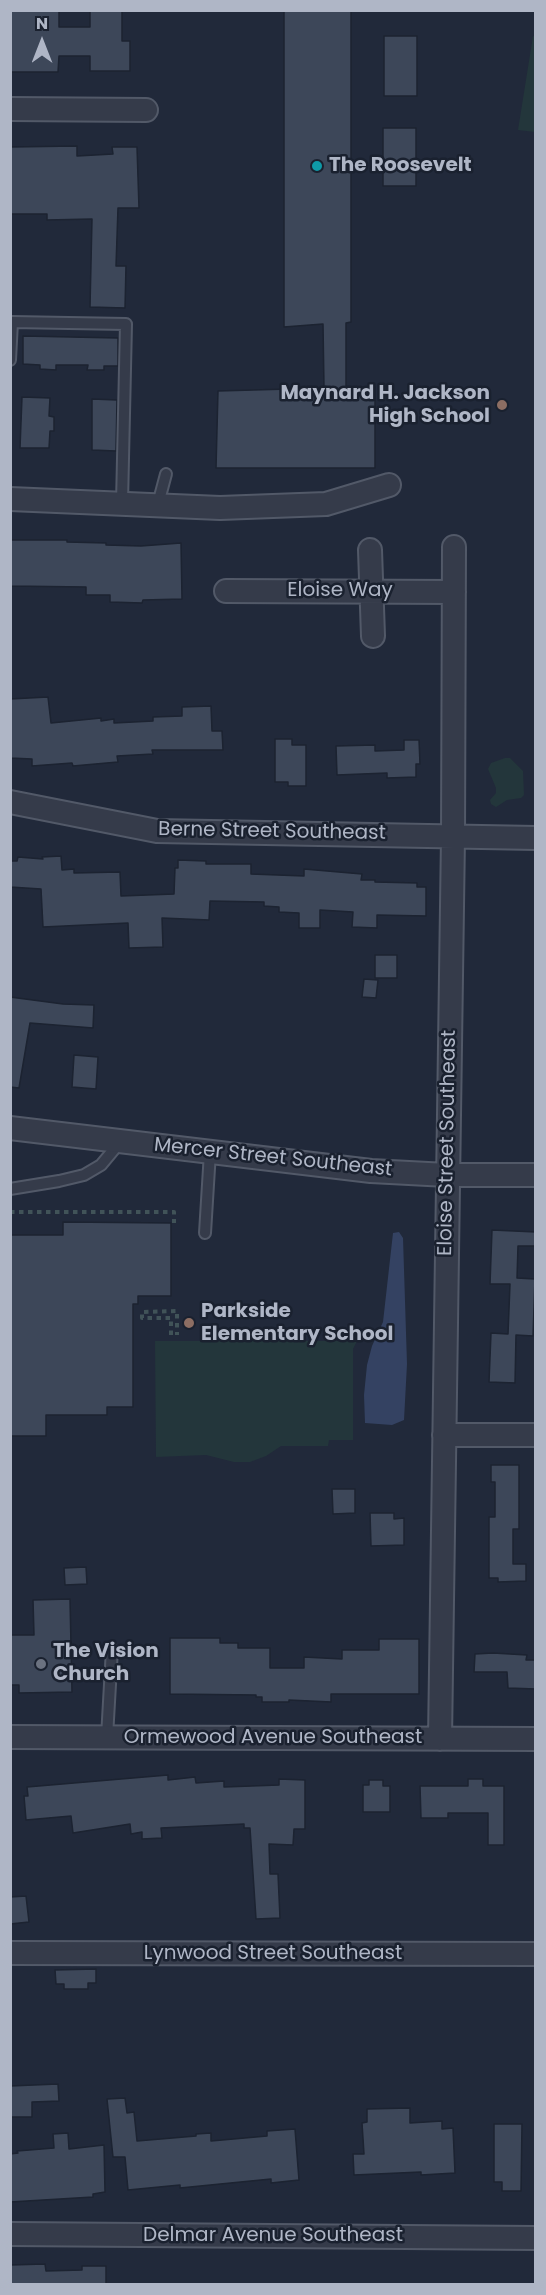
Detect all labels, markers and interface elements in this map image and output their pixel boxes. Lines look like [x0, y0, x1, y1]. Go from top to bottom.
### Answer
north arrow [12, 12, 72, 72]
text: N [36, 12, 48, 35]
place label: The Roosevelt [329, 154, 472, 178]
marker: The Roosevelt [310, 159, 324, 173]
place label: Maynard H. Jackson High School [281, 382, 490, 429]
marker: Maynard H. Jackson High School [495, 398, 509, 412]
street label: Eloise Way [287, 579, 393, 603]
street label: Berne Street Southeast [158, 818, 386, 846]
street label: Eloise Street Southeast [434, 1030, 462, 1256]
street label: Mercer Street Southeast [153, 1134, 393, 1182]
place label: Parkside Elementary School [201, 1300, 393, 1347]
marker: Parkside Elementary School [182, 1316, 196, 1330]
place label: The Vision Church [53, 1640, 159, 1687]
marker: The Vision Church [34, 1657, 48, 1671]
street label: Ormewood Avenue Southeast [124, 1726, 422, 1750]
street label: Lynwood Street Southeast [144, 1942, 402, 1966]
street label: Delmar Avenue Southeast [143, 2224, 403, 2248]

